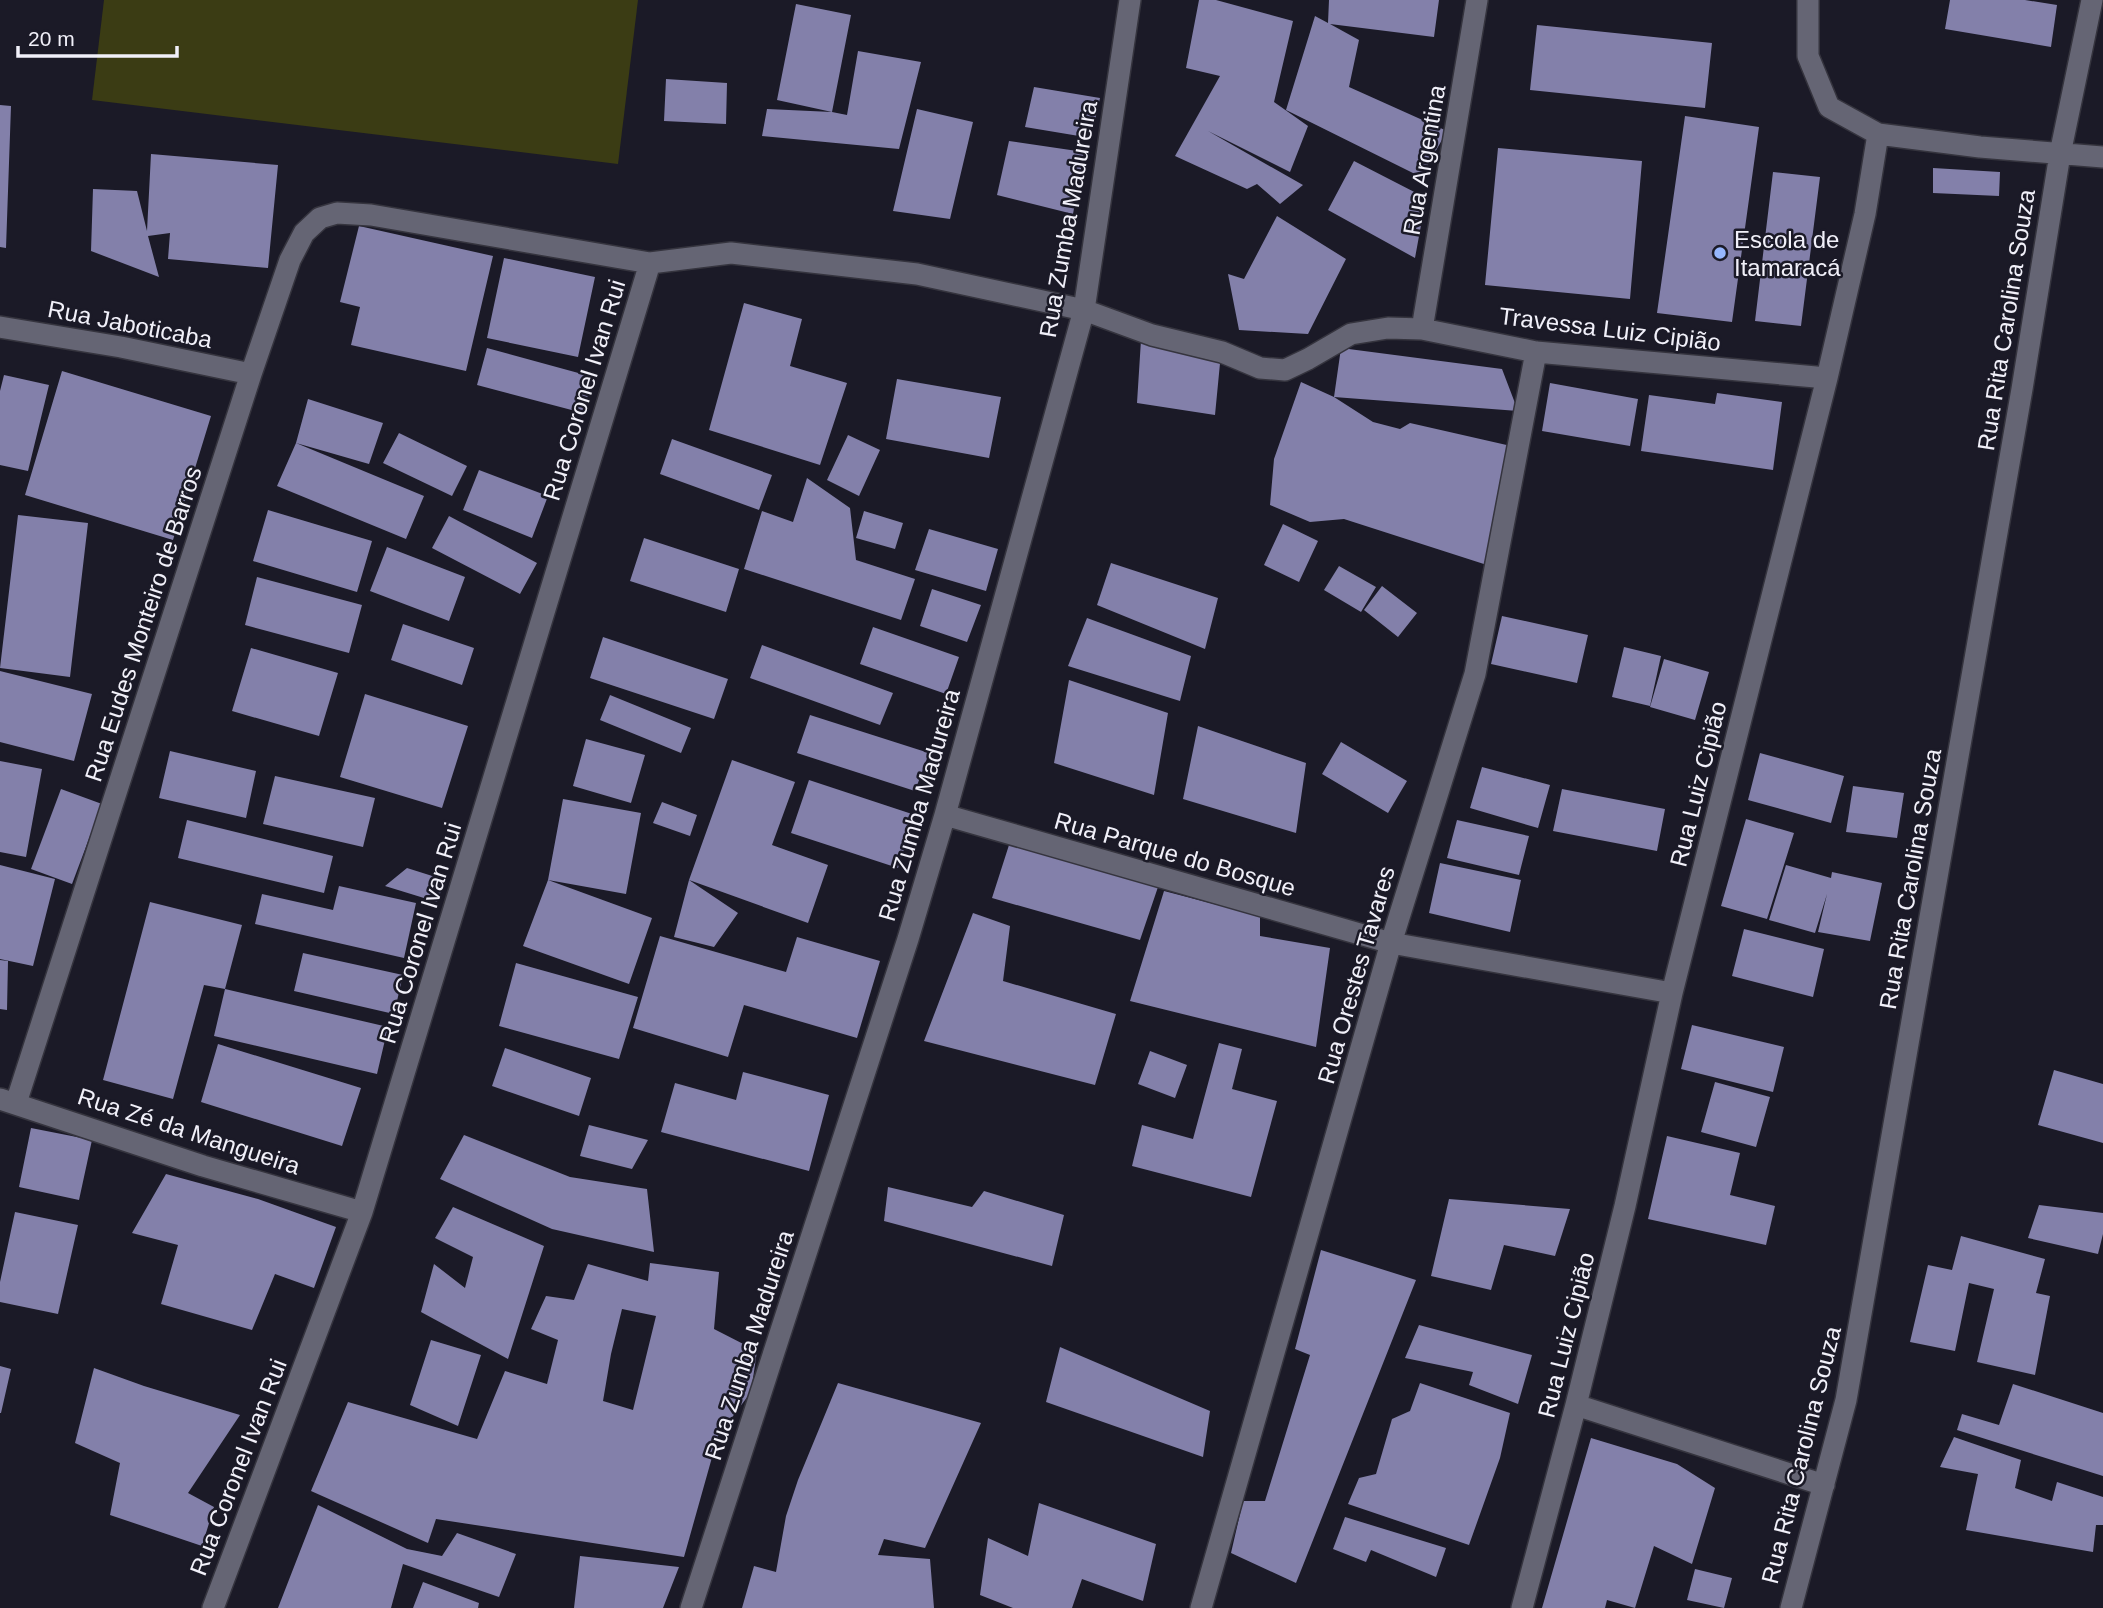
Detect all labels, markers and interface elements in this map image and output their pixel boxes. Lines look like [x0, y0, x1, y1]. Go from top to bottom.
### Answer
scale bar [18, 14, 177, 58]
text: 20 m [28, 27, 75, 50]
street label: Rua Argentina [1397, 82, 1451, 237]
street label: Rua Zumba Madureira [1034, 98, 1102, 340]
street label: Rua Rita Carolina Souza [1972, 187, 2040, 453]
place label: Escola de Itamaracá [1734, 226, 1841, 281]
marker: Escola de Itamaracá [1712, 245, 1728, 261]
street label: Rua Coronel Ivan Rui [538, 276, 630, 504]
street label: Rua Jaboticaba [46, 295, 215, 353]
street label: Travessa Luiz Cipião [1498, 302, 1722, 356]
street label: Rua Eudes Monteiro de Barros [79, 463, 207, 785]
street label: Rua Zumba Madureira [873, 685, 965, 924]
street label: Rua Luiz Cipião [1664, 699, 1732, 869]
street label: Rua Rita Carolina Souza [1874, 746, 1946, 1011]
street label: Rua Parque do Bosque [1051, 807, 1299, 901]
street label: Rua Coronel Ivan Rui [374, 819, 466, 1047]
street label: Rua Orestes Tavares [1312, 863, 1400, 1087]
street label: Rua Zé da Mangueira [74, 1082, 304, 1180]
street label: Rua Zumba Madureira [699, 1226, 799, 1463]
street label: Rua Luiz Cipião [1532, 1250, 1600, 1420]
street label: Rua Rita Carolina Souza [1756, 1323, 1846, 1586]
street label: Rua Coronel Ivan Rui [184, 1355, 292, 1579]

